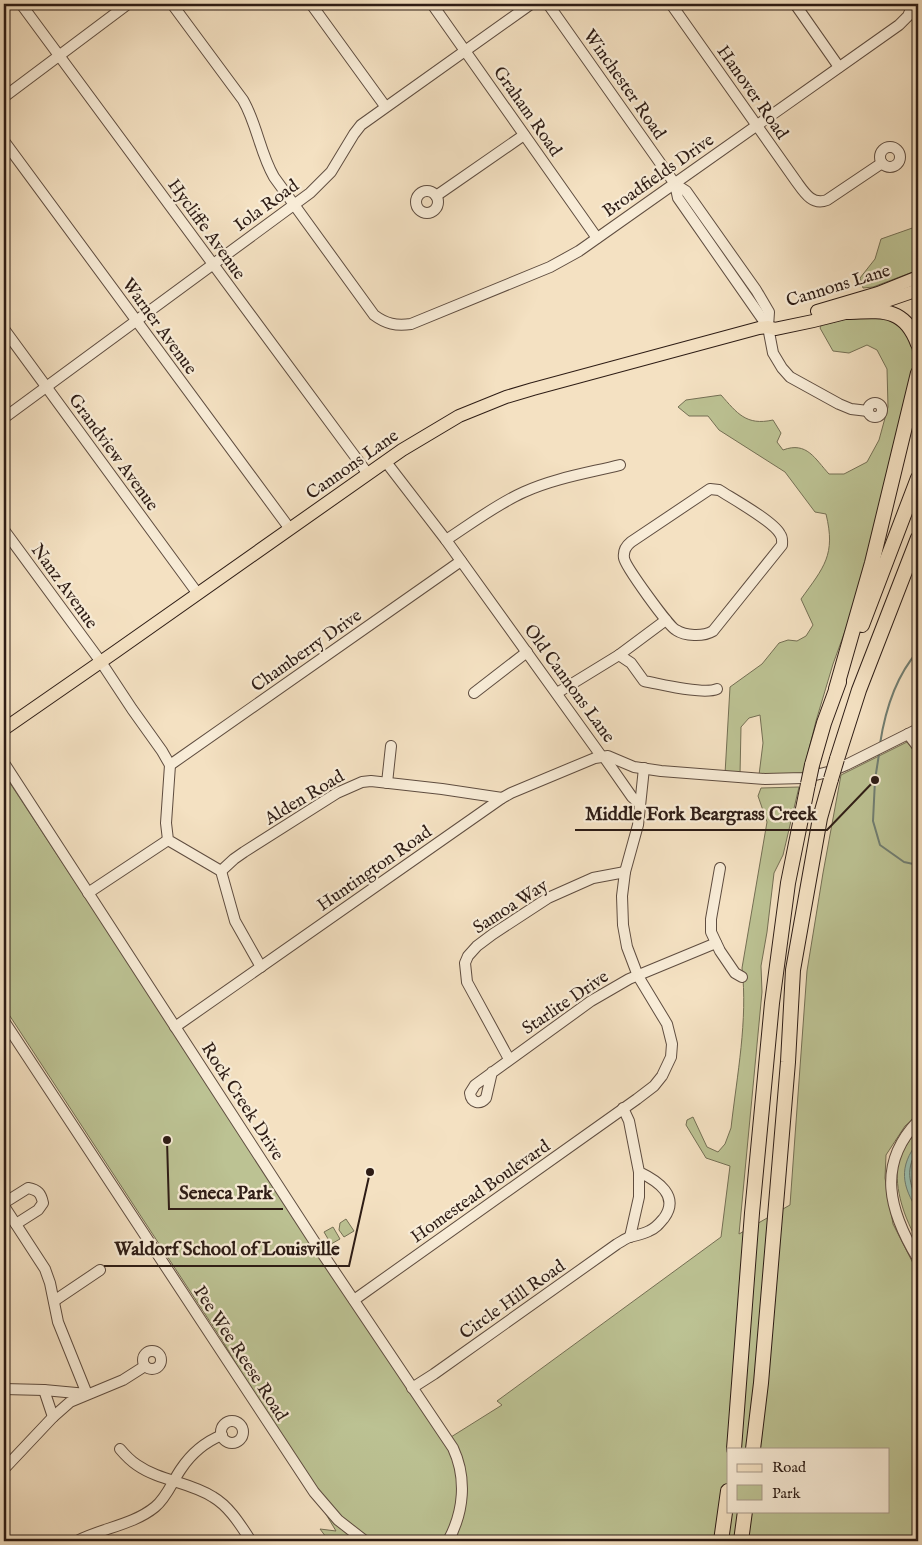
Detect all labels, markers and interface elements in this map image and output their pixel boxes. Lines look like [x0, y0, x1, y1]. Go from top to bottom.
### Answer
street label: Winchester Road [577, 25, 670, 145]
street label: Hanover Road [711, 41, 793, 145]
street label: Graham Road [487, 62, 566, 162]
street label: Broadfields Drive [599, 129, 719, 223]
street label: Hycliffe Avenue [161, 175, 250, 285]
street label: Iola Road [230, 175, 304, 237]
street label: Cannons Lane [784, 260, 893, 313]
street label: Warner Avenue [116, 274, 202, 380]
street label: Grandview Avenue [62, 390, 163, 516]
street label: Cannons Lane [302, 425, 404, 506]
street label: Nanz Avenue [25, 540, 102, 634]
street label: Chamberry Drive [247, 605, 367, 698]
street label: Old Cannons Lane [518, 620, 620, 748]
street label: Alden Road [260, 765, 349, 832]
callout: Middle Fork Beargrass Creek [575, 796, 827, 830]
text: Middle Fork Beargrass Creek [585, 803, 818, 827]
street label: Huntington Road [313, 821, 437, 917]
street label: Samoa Way [469, 874, 553, 940]
street label: Starlite Drive [518, 966, 614, 1041]
street label: Rock Creek Drive [195, 1039, 288, 1165]
street label: Homestead Boulevard [407, 1135, 555, 1249]
callout: Seneca Park [169, 1175, 283, 1209]
text: Seneca Park [179, 1182, 274, 1206]
callout: Waldorf School of Louisville [104, 1232, 349, 1266]
text: Waldorf School of Louisville [113, 1238, 340, 1262]
street label: Circle Hill Road [456, 1255, 570, 1345]
street label: Pee Wee Reese Road [187, 1282, 292, 1426]
legend [727, 1448, 890, 1512]
text: Road [772, 1458, 807, 1477]
text: Park [772, 1484, 802, 1503]

